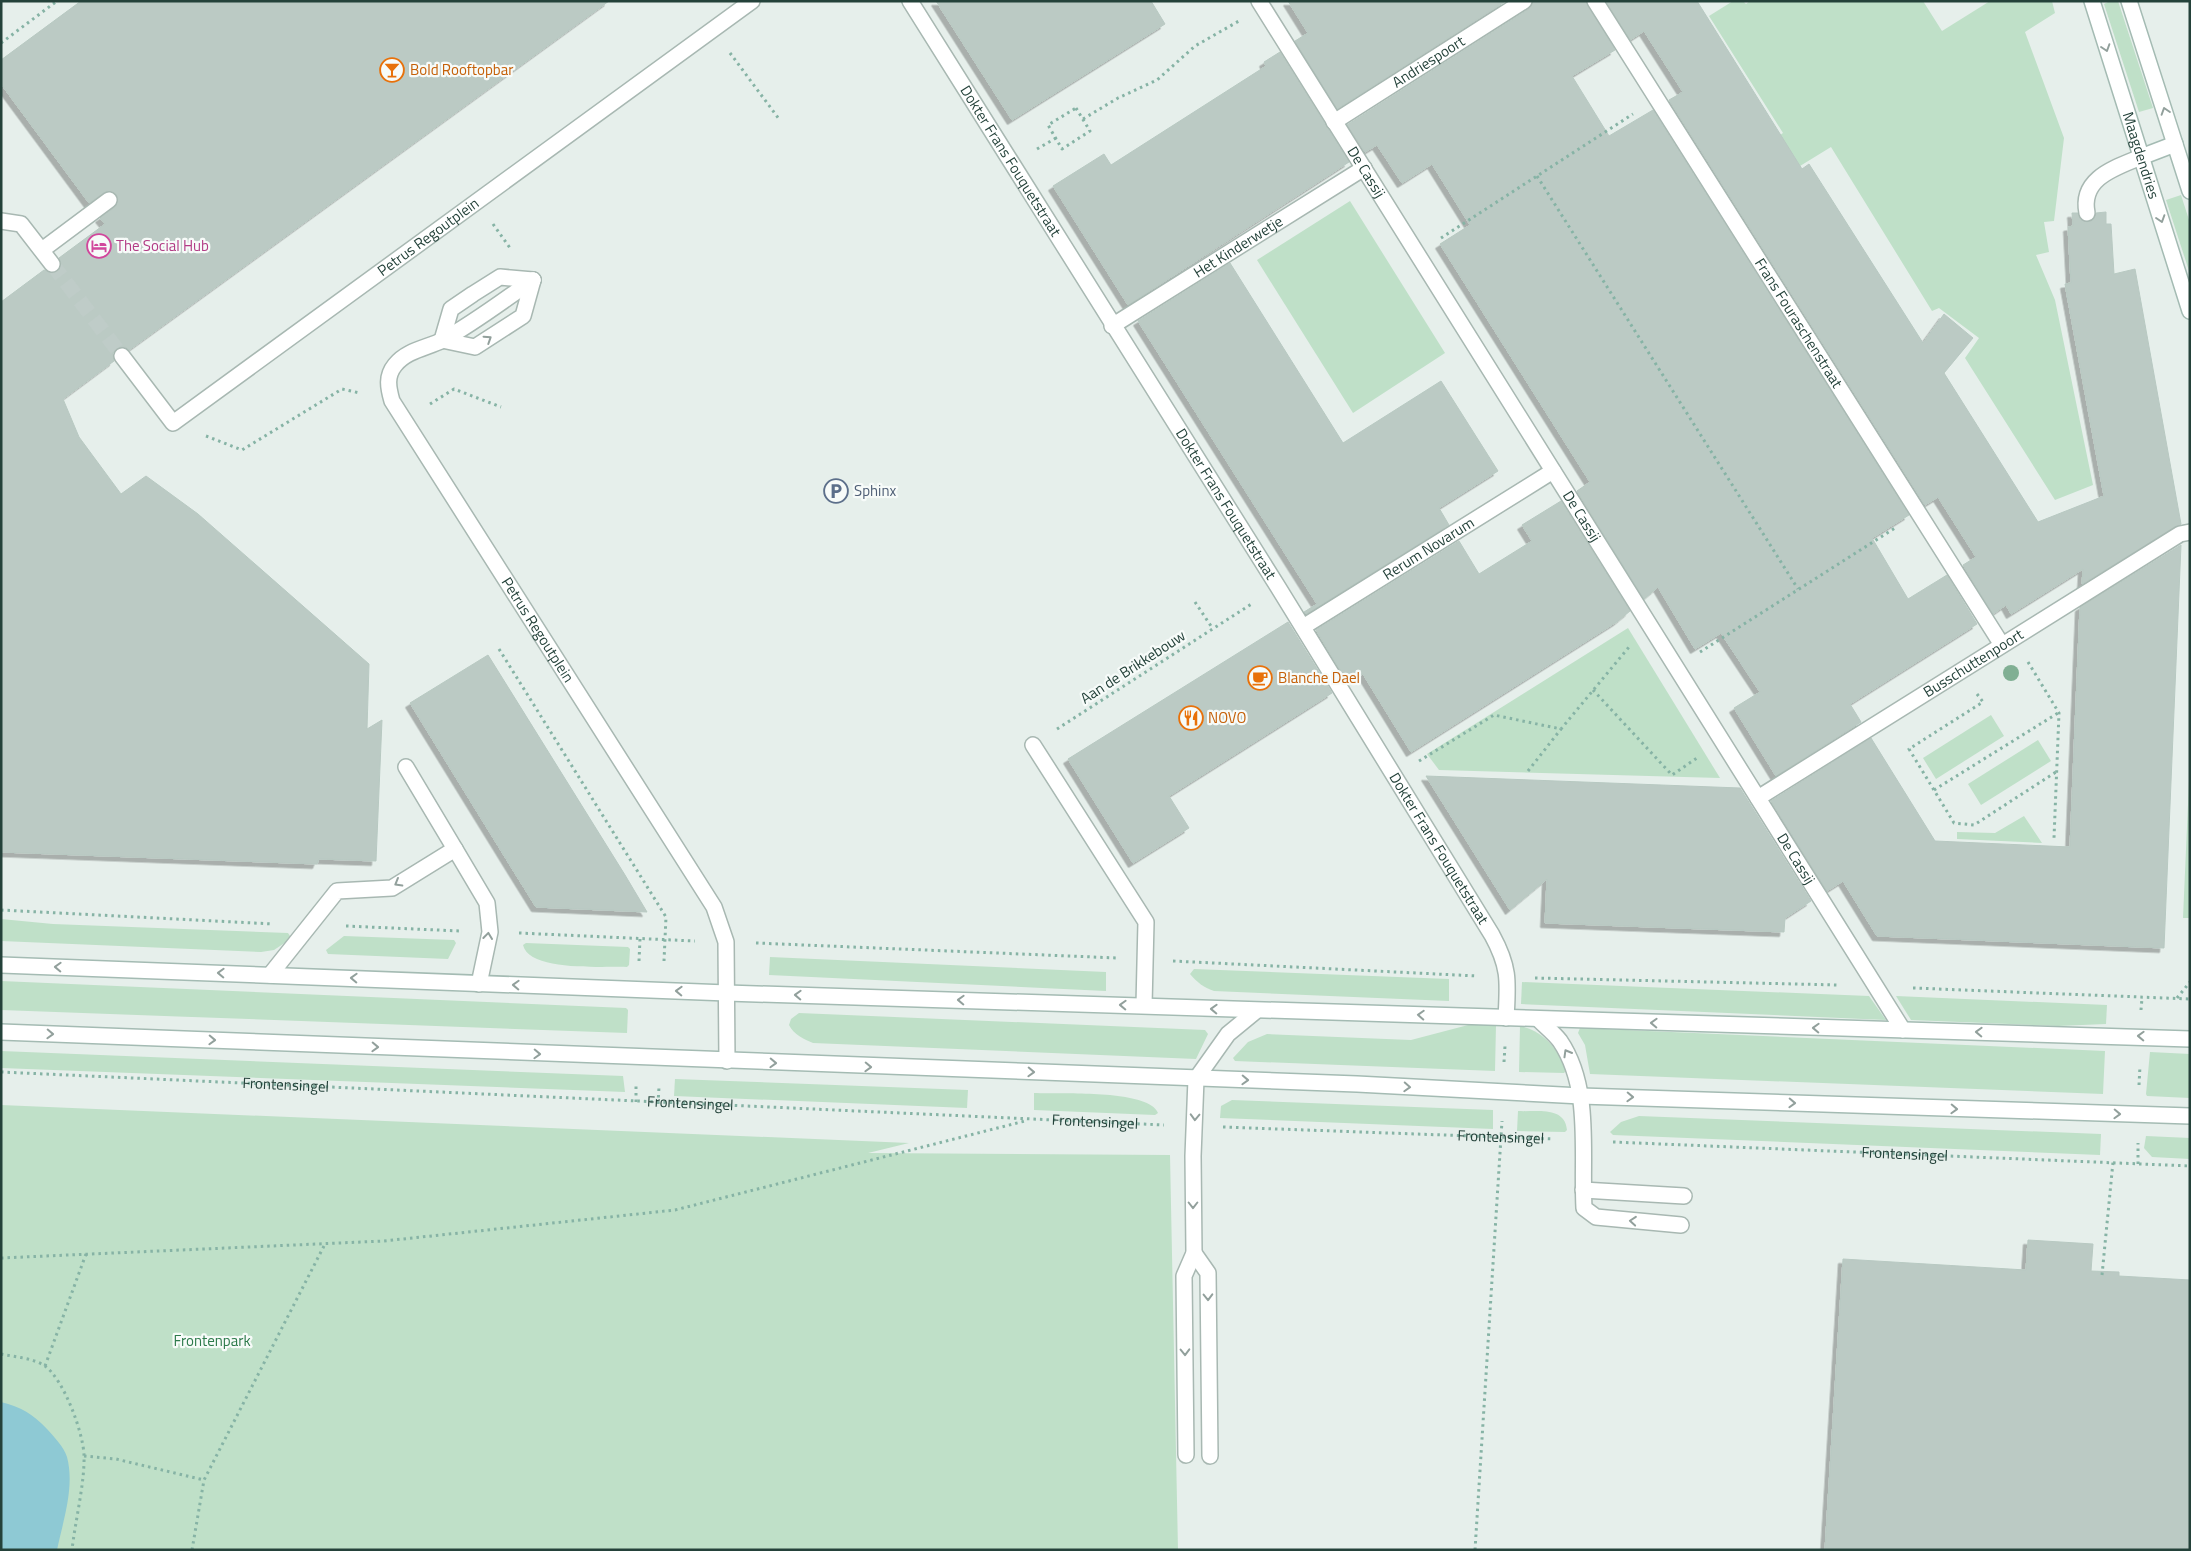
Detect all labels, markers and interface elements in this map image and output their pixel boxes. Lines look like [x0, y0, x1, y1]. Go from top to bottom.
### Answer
street label: Andriespoort [1387, 29, 1470, 93]
one-way arrow [2101, 43, 2111, 51]
bar icon: Bold Rooftopbar [379, 57, 405, 83]
place label: Bold Rooftopbar [410, 58, 513, 81]
street label: Dokter Frans Fouquetstraat [955, 81, 1068, 242]
one-way arrow [2160, 108, 2170, 116]
street label: Maagdendries [2117, 109, 2166, 202]
street label: De Cassij [1342, 142, 1391, 202]
street label: Petrus Regoutplein [372, 192, 484, 282]
street label: Het Kinderwetje [1189, 210, 1287, 283]
one-way arrow [2155, 214, 2165, 223]
hotel icon: The Social Hub [86, 233, 112, 259]
place label: The Social Hub [116, 234, 209, 257]
street label: Frans Fouraschenstraat [1749, 253, 1849, 393]
one-way arrow [482, 336, 491, 345]
street label: Dokter Frans Fouquetstraat [1170, 424, 1283, 584]
parking icon: Sphinx [823, 478, 849, 504]
place label: Sphinx [854, 479, 896, 502]
street label: De Cassij [1557, 486, 1607, 546]
street label: Rerum Novarum [1378, 511, 1478, 585]
street label: Petrus Regoutplein [496, 572, 580, 687]
street label: Busschuttenpoort [1919, 622, 2028, 703]
street label: Aan de Brikkebouw [1076, 624, 1190, 709]
cafe icon: Blanche Dael [1247, 665, 1273, 691]
place label: Blanche Dael [1278, 666, 1360, 689]
restaurant icon: NOVO [1178, 705, 1204, 731]
place label: NOVO [1208, 706, 1246, 729]
street label: Dokter Frans Fouquetstraat [1384, 768, 1495, 929]
street label: De Cassij [1771, 828, 1821, 889]
one-way arrow [395, 877, 404, 887]
one-way arrow [482, 931, 493, 939]
one-way arrow [54, 962, 62, 972]
one-way arrow [217, 968, 224, 978]
one-way arrow [350, 973, 358, 984]
one-way arrow [512, 980, 520, 990]
one-way arrow [674, 986, 682, 997]
one-way arrow [794, 990, 802, 1000]
one-way arrow [957, 995, 964, 1005]
one-way arrow [1119, 999, 1127, 1010]
one-way arrow [1210, 1004, 1218, 1014]
one-way arrow [1416, 1009, 1424, 1020]
one-way arrow [1650, 1017, 1658, 1028]
one-way arrow [1812, 1022, 1820, 1033]
one-way arrow [1974, 1027, 1982, 1037]
one-way arrow [46, 1028, 54, 1039]
one-way arrow [2137, 1031, 2145, 1042]
one-way arrow [209, 1035, 217, 1046]
one-way arrow [371, 1042, 379, 1052]
one-way arrow [533, 1048, 541, 1059]
one-way arrow [1563, 1050, 1573, 1059]
one-way arrow [770, 1058, 778, 1068]
one-way arrow [865, 1061, 873, 1072]
one-way arrow [1027, 1067, 1035, 1078]
street label: Frontensingel [242, 1071, 329, 1098]
one-way arrow [1241, 1075, 1249, 1086]
one-way arrow [1403, 1081, 1411, 1092]
street label: Frontensingel [647, 1089, 734, 1116]
one-way arrow [1626, 1092, 1634, 1103]
one-way arrow [1788, 1098, 1796, 1109]
one-way arrow [1951, 1104, 1959, 1114]
street label: Frontensingel [1051, 1108, 1139, 1135]
one-way arrow [2113, 1108, 2121, 1119]
one-way arrow [1190, 1114, 1200, 1122]
street label: Frontensingel [1457, 1124, 1545, 1150]
street label: Frontensingel [1861, 1140, 1948, 1167]
one-way arrow [1188, 1201, 1198, 1209]
one-way arrow [1629, 1215, 1637, 1226]
one-way arrow [1203, 1294, 1213, 1302]
park label: Frontenpark [173, 1329, 251, 1352]
one-way arrow [1180, 1349, 1190, 1357]

